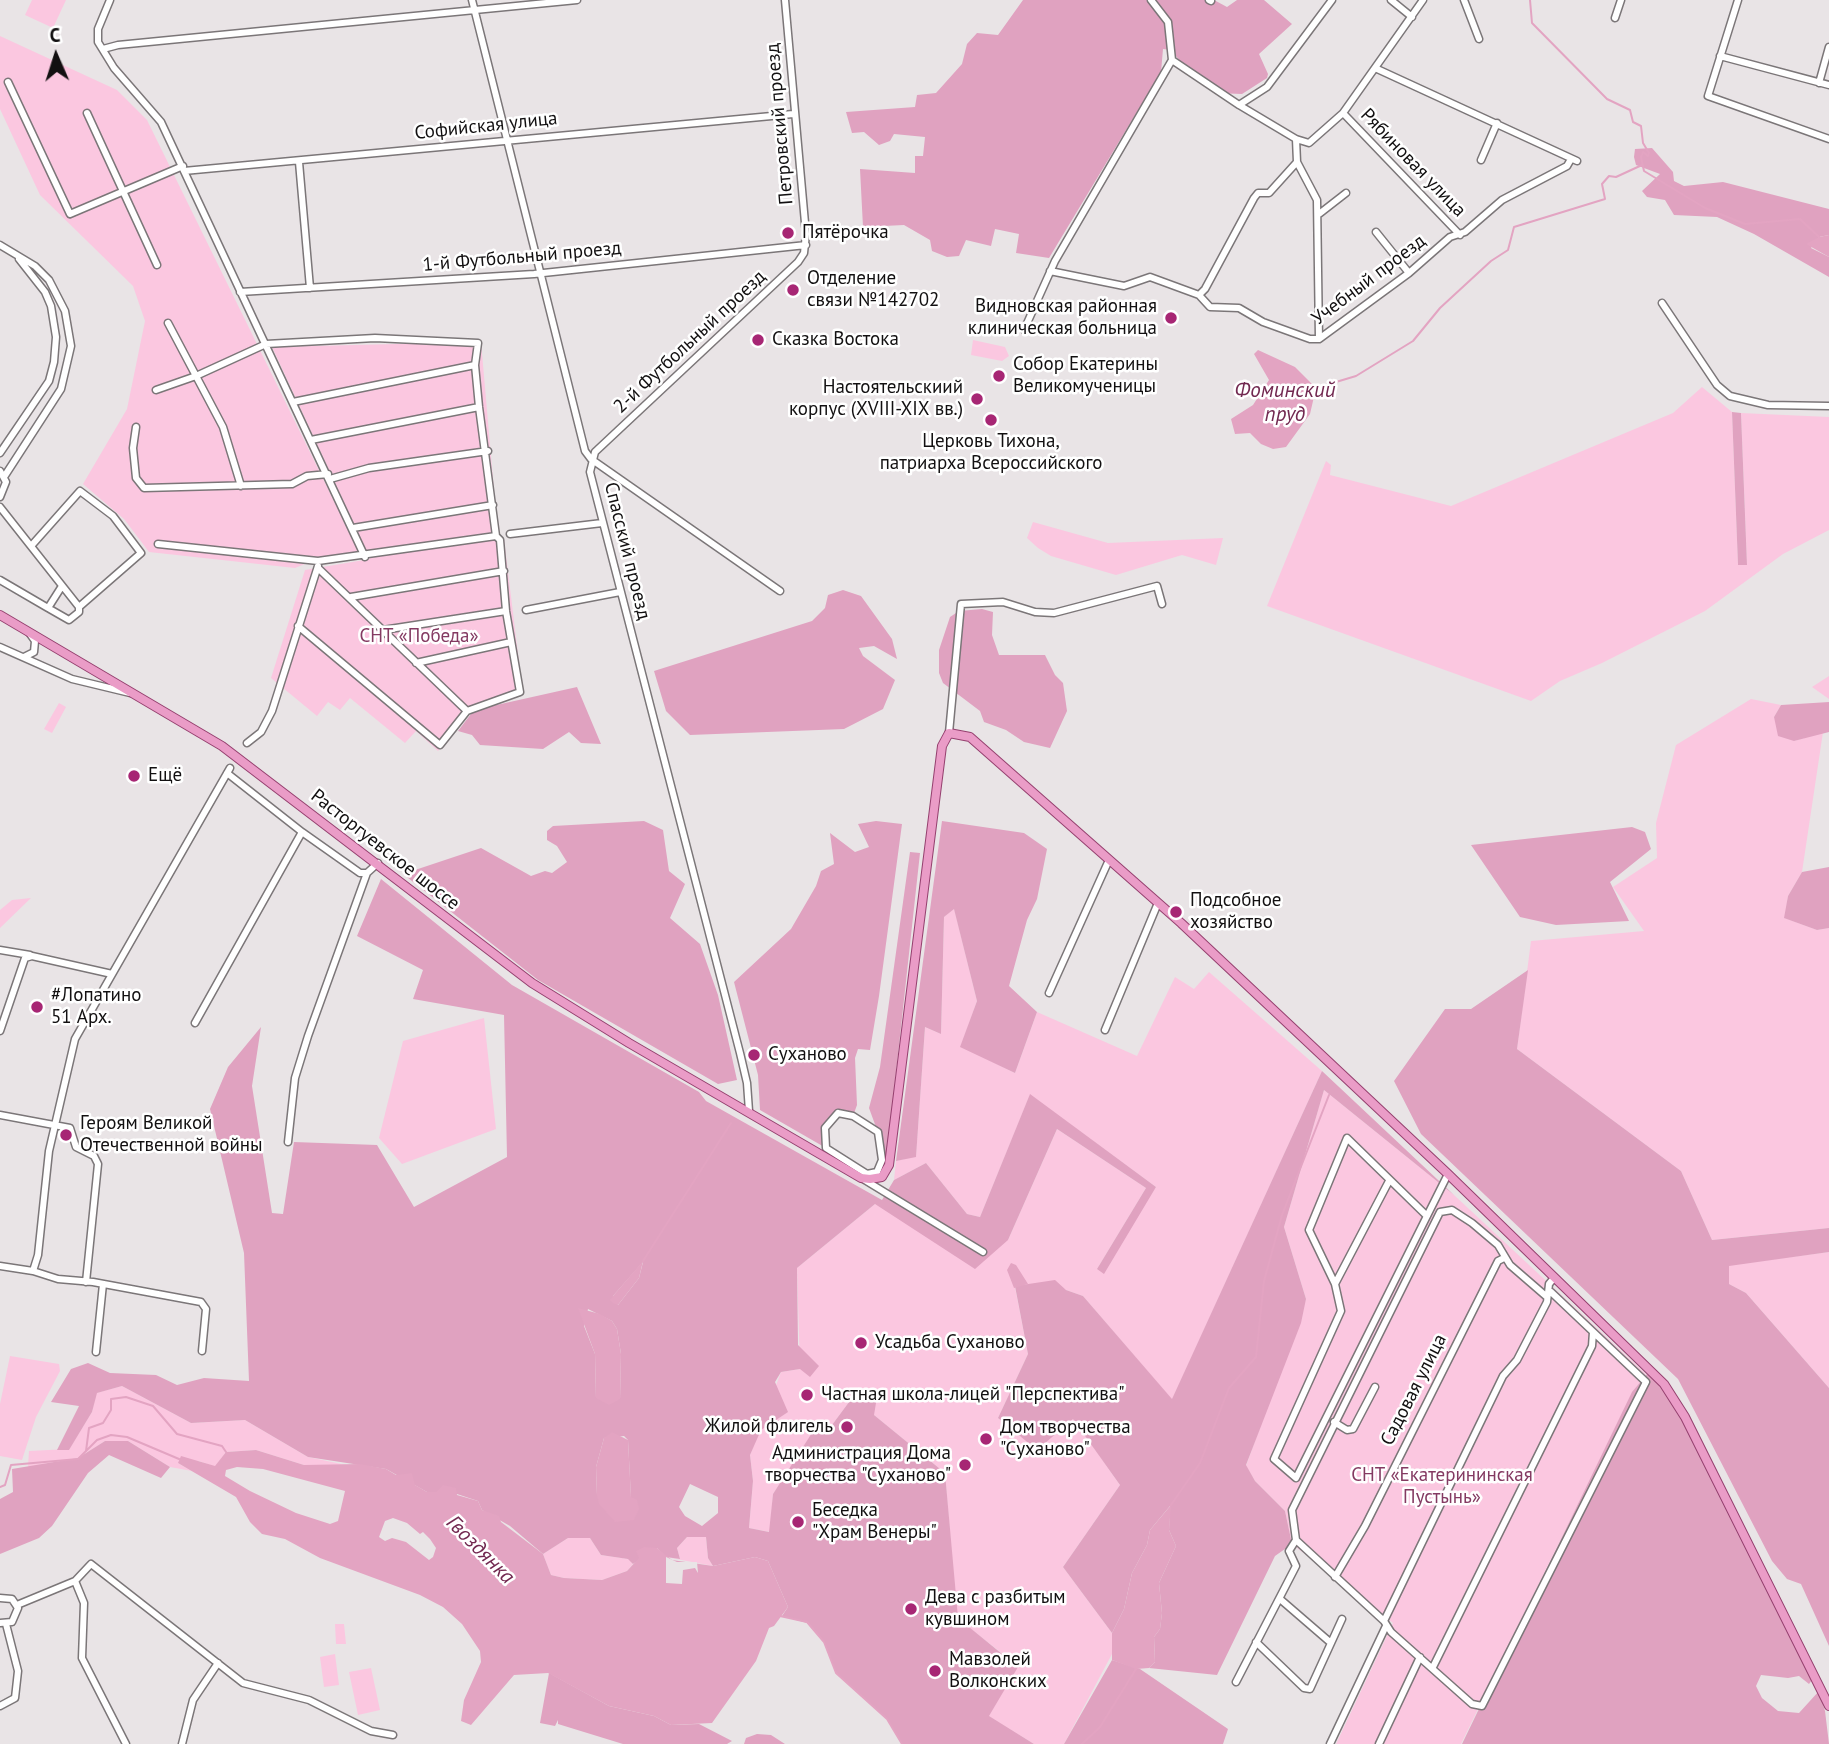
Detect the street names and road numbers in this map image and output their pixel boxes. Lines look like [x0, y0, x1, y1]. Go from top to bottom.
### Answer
street label: Петровский проезд [762, 42, 798, 206]
street label: Рябиновая улица [1356, 104, 1470, 222]
street label: Софийская улица [413, 107, 559, 145]
street label: Учебный проезд [1308, 230, 1430, 330]
street label: 1-й Футбольный проезд [422, 237, 622, 277]
street label: 2-й Футбольный проезд [609, 266, 771, 418]
street label: Спасский проезд [599, 480, 655, 622]
street label: Расторгуевское шоссе [306, 785, 464, 915]
street label: Садовая улица [1376, 1330, 1452, 1450]

